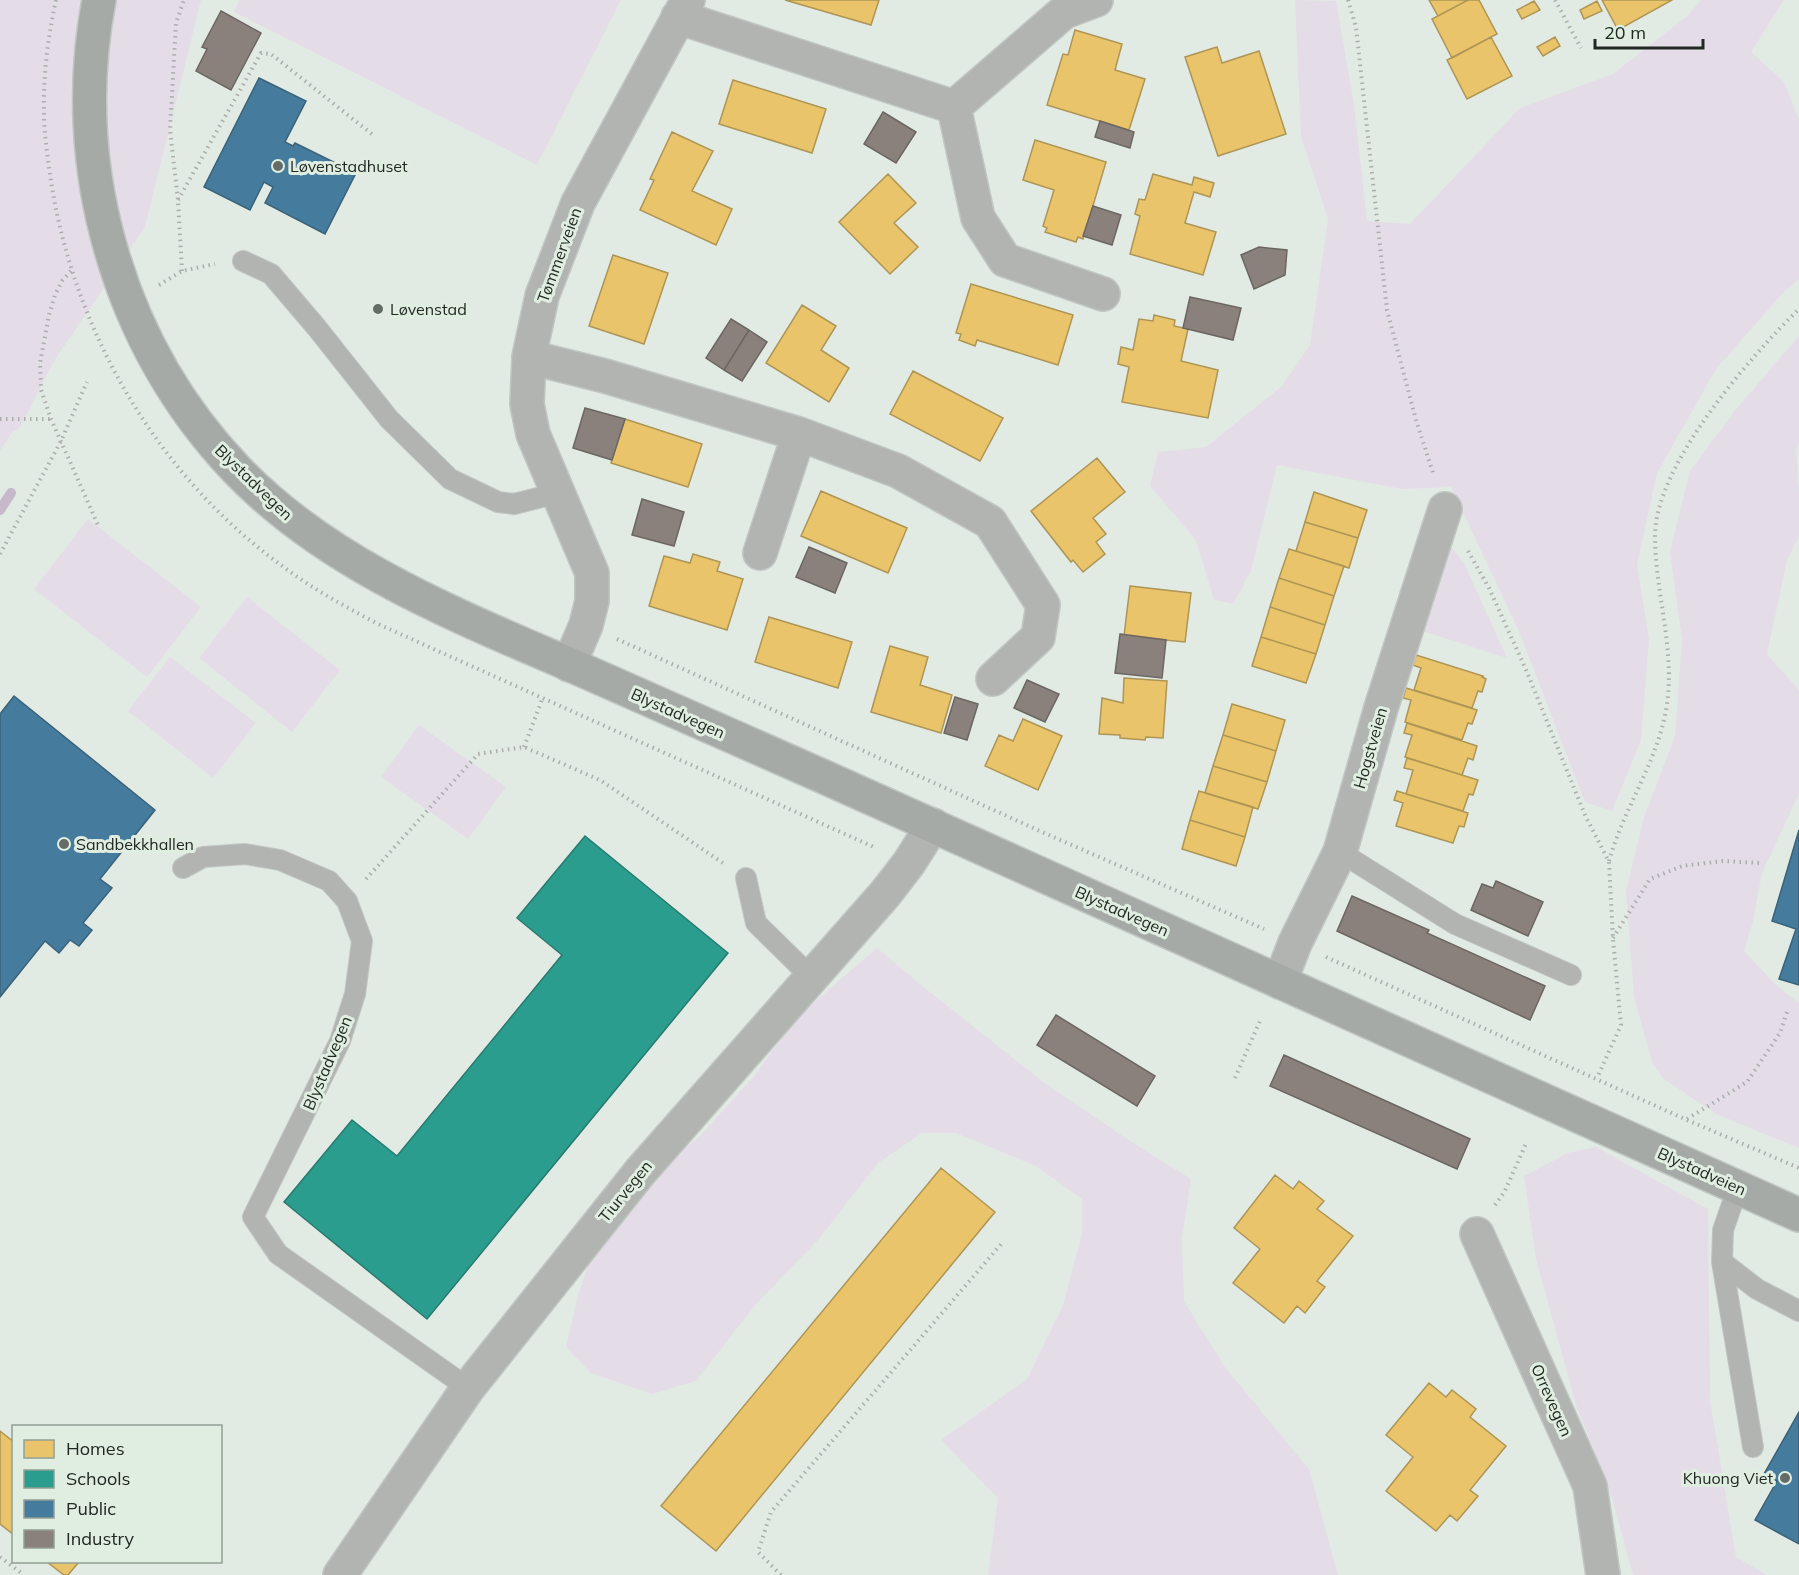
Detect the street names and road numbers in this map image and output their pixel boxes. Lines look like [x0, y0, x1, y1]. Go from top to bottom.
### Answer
street label: Tømmerveien [533, 205, 585, 305]
street label: Blystadvegen [211, 440, 297, 524]
street label: Blystadvegen [628, 683, 728, 743]
street label: Hogstveien [1349, 705, 1391, 791]
street label: Blystadvegen [1072, 881, 1172, 941]
street label: Blystadvegen [298, 1013, 356, 1113]
street label: Blystadveien [1655, 1143, 1749, 1199]
street label: Tiurvegen [594, 1156, 656, 1226]
street label: Orrevegen [1527, 1361, 1577, 1439]

